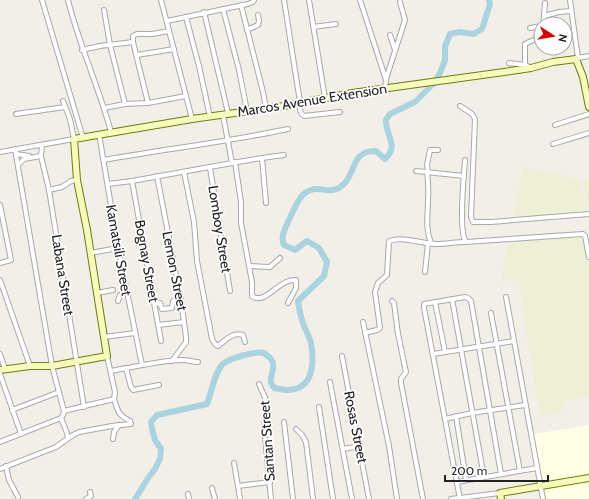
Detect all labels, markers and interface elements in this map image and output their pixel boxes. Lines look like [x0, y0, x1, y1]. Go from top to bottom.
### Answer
north arrow [533, 16, 573, 56]
text: N [555, 33, 570, 43]
street label: Marcos Avenue Extension [236, 79, 388, 121]
street label: Lomboy Street [204, 184, 236, 274]
street label: Kamatsili Street [102, 203, 136, 297]
street label: Bognay Street [131, 218, 163, 304]
street label: Lemon Street [158, 230, 192, 313]
street label: Labana Street [48, 233, 78, 317]
street label: Rosas Street [340, 389, 372, 465]
street label: Santan Street [255, 400, 279, 482]
scale bar [445, 457, 548, 483]
text: 200 m [451, 463, 487, 478]

